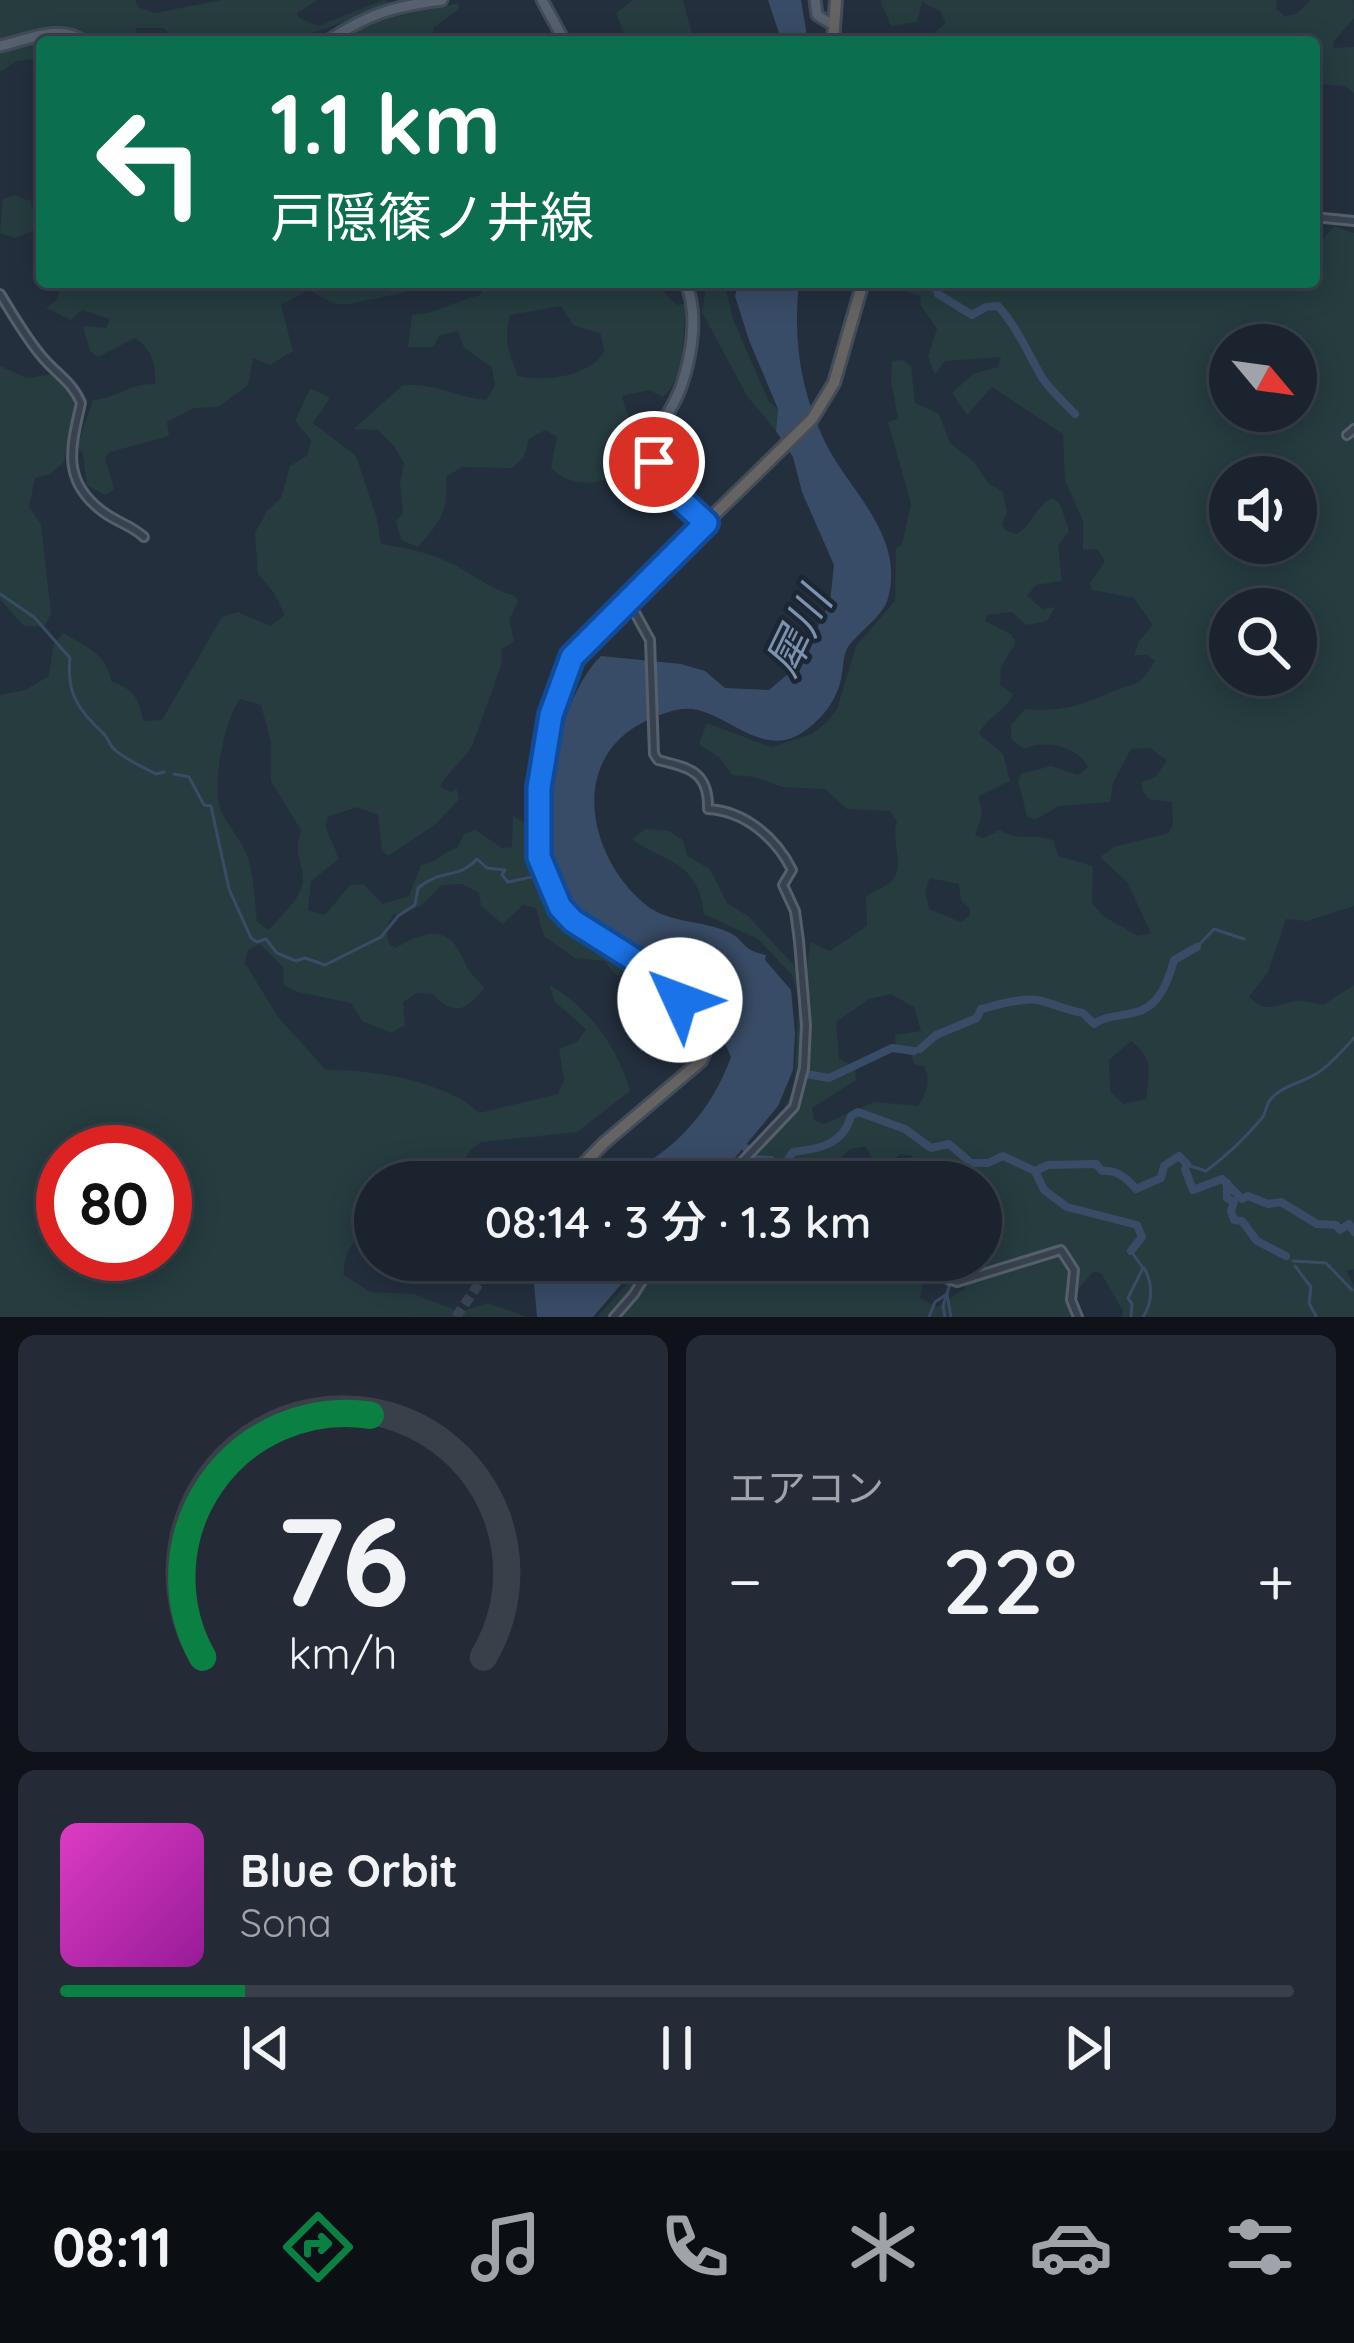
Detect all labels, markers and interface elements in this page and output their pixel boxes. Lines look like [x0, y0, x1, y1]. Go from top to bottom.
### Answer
text: 1.1 km [270, 70, 501, 175]
icon: left [72, 84, 228, 240]
text: 戸隠篠ノ井線 [270, 183, 594, 251]
north arrow [1209, 324, 1317, 432]
map controls [1209, 324, 1317, 696]
pin [603, 411, 705, 513]
icon: arrive [621, 429, 687, 495]
button: sound [1209, 456, 1317, 564]
water label: 犀川 [752, 575, 844, 684]
button: search [1209, 588, 1317, 696]
position arrow [617, 937, 743, 1063]
speed limit sign: 80 [36, 1125, 192, 1281]
text: 08:14 · 3 分 · 1.3 km [485, 1193, 871, 1249]
text: エアコン [728, 1463, 884, 1512]
text: 76 [276, 1481, 410, 1637]
text: 22° [942, 1524, 1077, 1637]
text: − [728, 1539, 762, 1622]
text: + [1257, 1539, 1294, 1622]
text: km/h [289, 1625, 397, 1679]
text: Blue Orbit [240, 1842, 458, 1898]
text: Sona [240, 1898, 332, 1947]
icon: previous [233, 2015, 299, 2081]
icon: pause [644, 2015, 710, 2081]
icon: next [1055, 2015, 1121, 2081]
icon: directions [276, 2205, 360, 2289]
icon: music [464, 2205, 548, 2289]
icon: phone [653, 2205, 737, 2289]
icon: climate [841, 2205, 925, 2289]
icon: car [1029, 2205, 1113, 2289]
icon: filters [1218, 2205, 1302, 2289]
text: 08:11 [52, 2213, 172, 2281]

